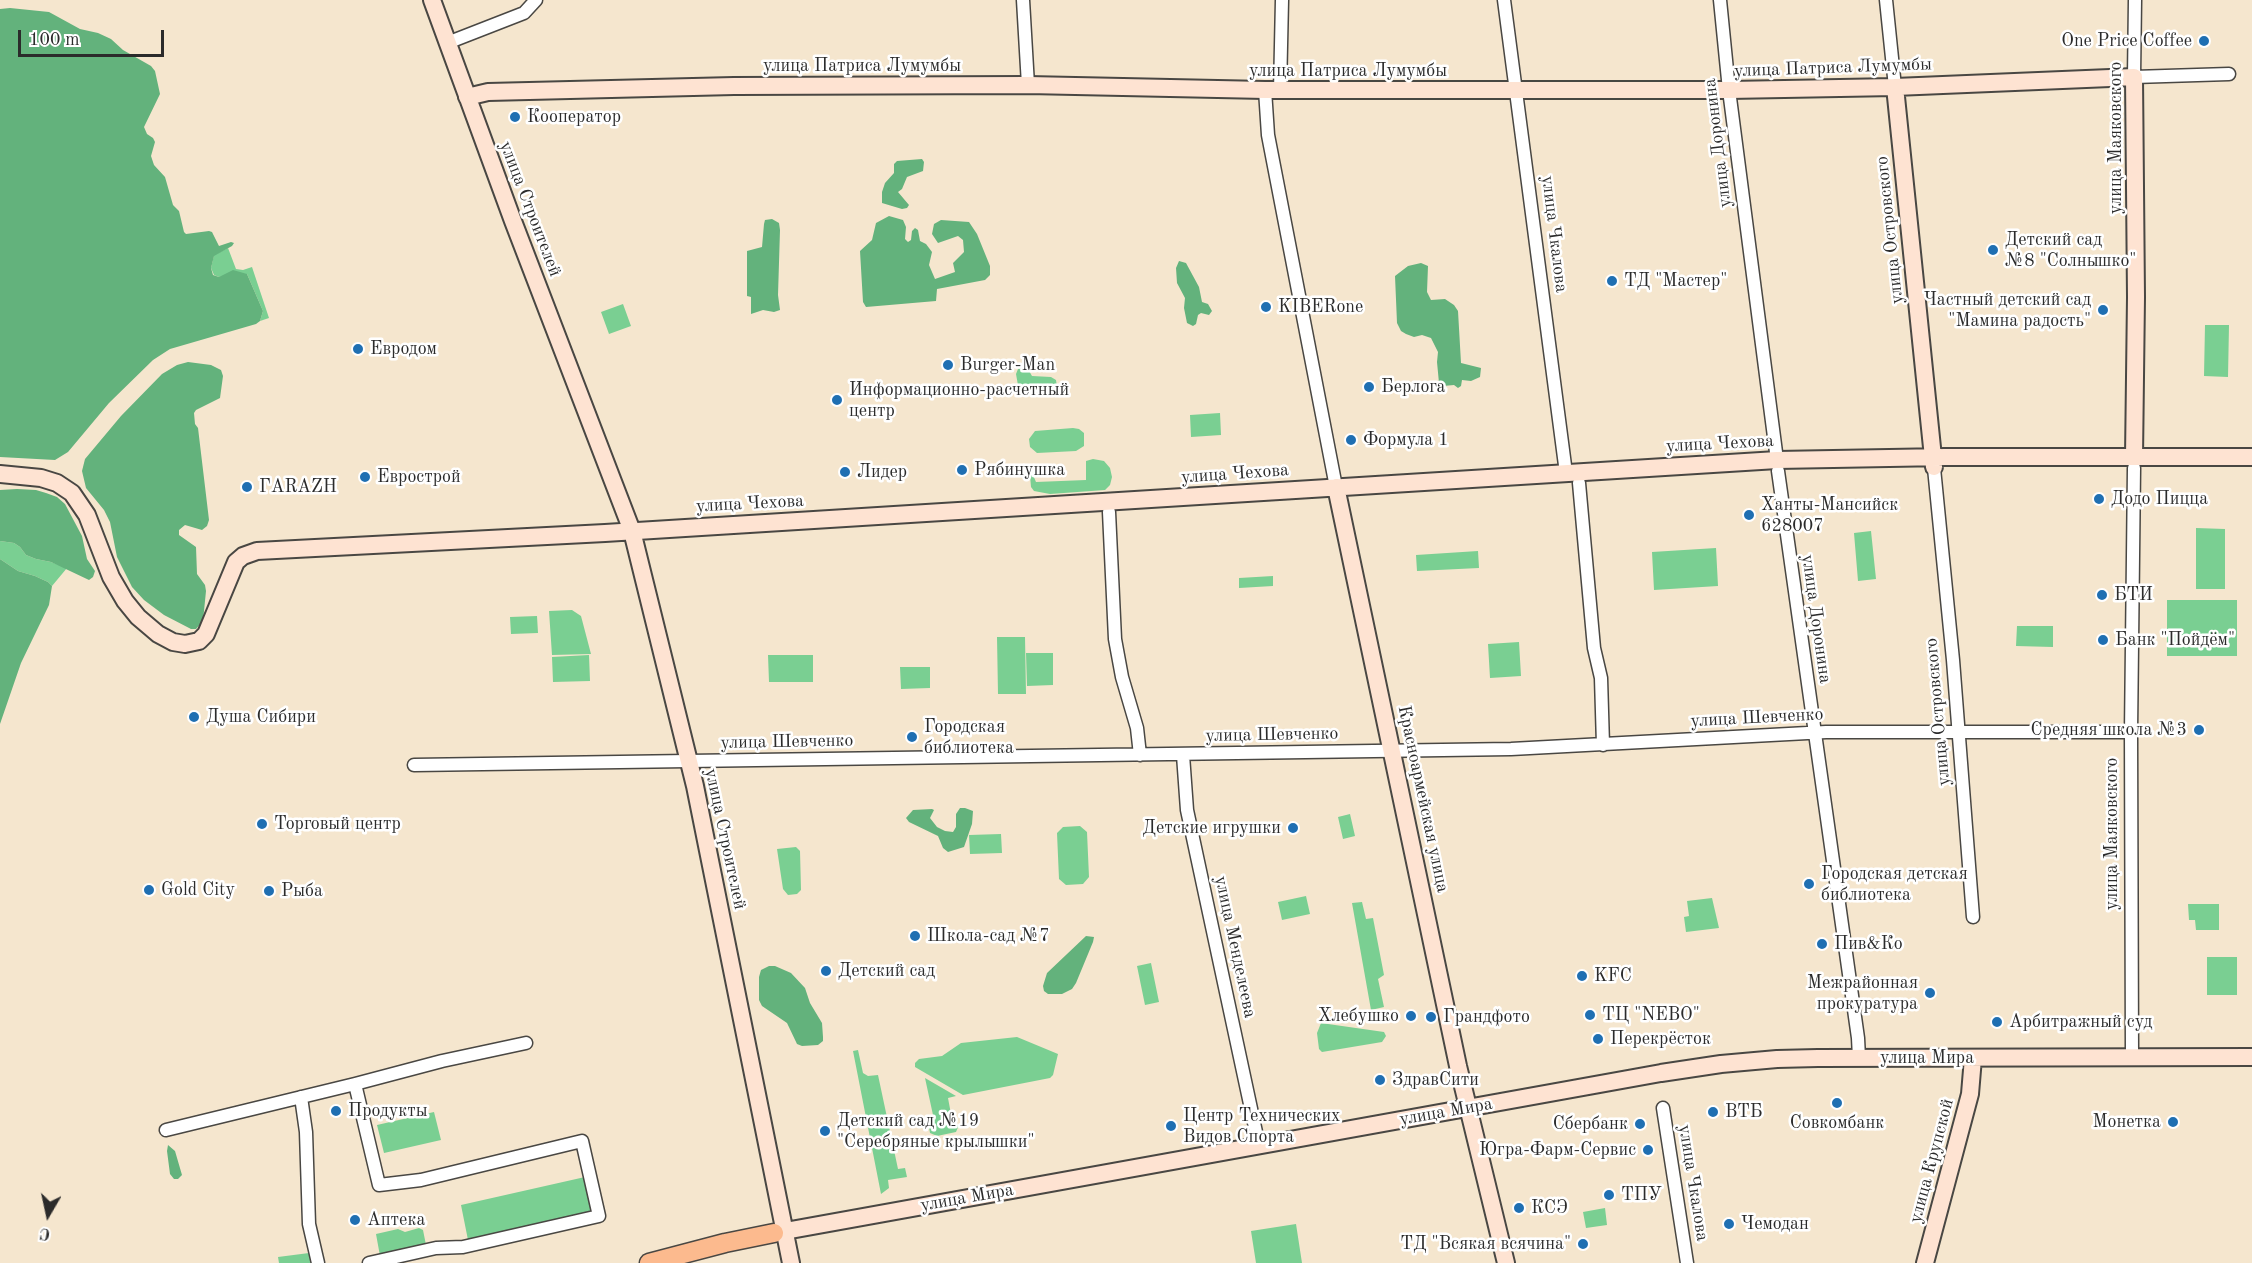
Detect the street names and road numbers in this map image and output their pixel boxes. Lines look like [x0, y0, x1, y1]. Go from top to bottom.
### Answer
street label: улица Патриса Лумумбы [1734, 54, 1932, 82]
street label: улица Патриса Лумумбы [763, 55, 961, 77]
street label: улица Патриса Лумумбы [1249, 60, 1447, 82]
street label: улица Маяковского [2105, 62, 2127, 214]
street label: улица Доронина [1699, 77, 1737, 209]
street label: улица Строителей [494, 138, 566, 280]
street label: улица Островского [1871, 155, 1909, 305]
street label: улица Чкалова [1536, 174, 1572, 294]
street label: улица Чехова [1666, 430, 1774, 458]
street label: улица Чехова [1180, 459, 1290, 489]
street label: улица Чехова [696, 490, 804, 518]
street label: улица Доронина [1796, 553, 1836, 685]
street label: улица Островского [1921, 637, 1955, 787]
street label: Красноармейская улица [1393, 703, 1453, 895]
street label: улица Шевченко [1690, 704, 1824, 732]
street label: улица Шевченко [1205, 723, 1339, 747]
street label: улица Шевченко [720, 730, 854, 754]
street label: улица Маяковского [2101, 758, 2123, 910]
street label: улица Строителей [700, 767, 750, 911]
street label: улица Менделеева [1209, 874, 1261, 1020]
street label: улица Мира [1880, 1047, 1974, 1069]
street label: улица Мира [1398, 1093, 1494, 1131]
street label: улица Крупской [1905, 1096, 1959, 1226]
street label: улица Чкалова [1673, 1123, 1713, 1243]
street label: улица Мира [919, 1179, 1015, 1217]

